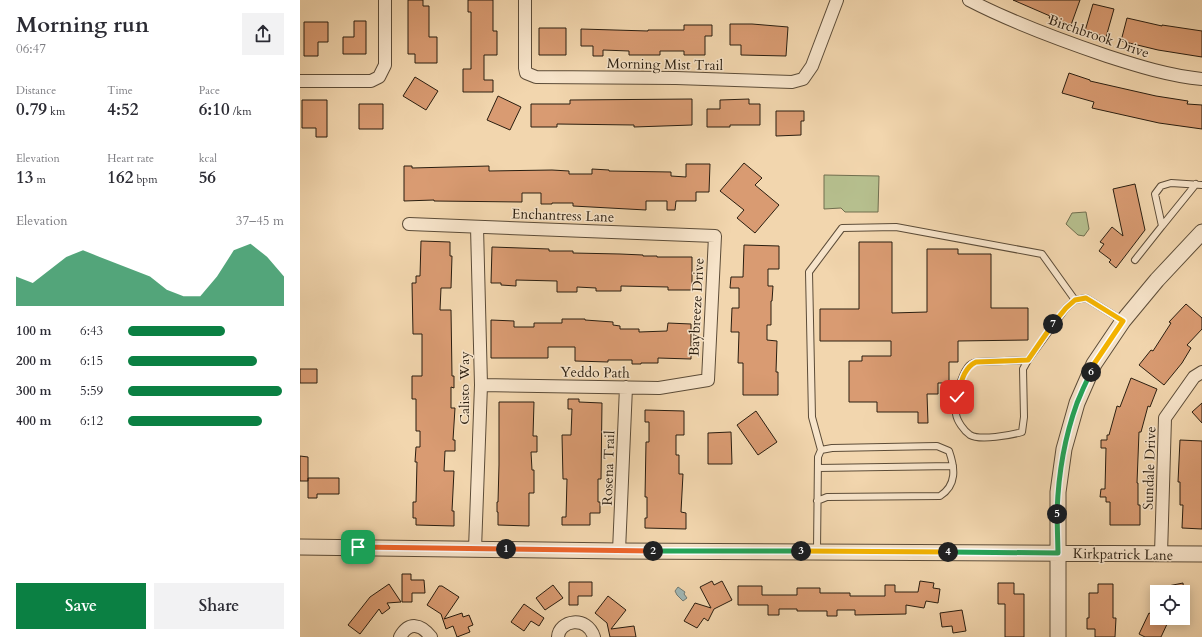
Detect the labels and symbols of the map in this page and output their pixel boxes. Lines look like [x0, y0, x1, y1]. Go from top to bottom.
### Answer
street label: Birchbrook Drive [1046, 10, 1152, 63]
street label: Morning Mist Trail [607, 54, 724, 75]
street label: Enchantress Lane [511, 204, 615, 227]
street label: Baybreeze Drive [684, 257, 709, 357]
pin: 7 [1043, 314, 1063, 334]
street label: Calisto Way [455, 351, 474, 425]
street label: Yeddo Path [560, 362, 630, 383]
pin: 6 [1081, 362, 1101, 382]
pin [940, 380, 974, 414]
street label: Sundale Drive [1139, 426, 1160, 510]
street label: Rosena Trail [598, 430, 619, 506]
pin: 5 [1047, 504, 1067, 524]
pin [341, 530, 375, 564]
pin: 1 [496, 539, 516, 559]
pin: 2 [643, 541, 663, 561]
pin: 3 [791, 541, 811, 561]
pin: 4 [938, 542, 958, 562]
street label: Kirkpatrick Lane [1073, 544, 1173, 565]

